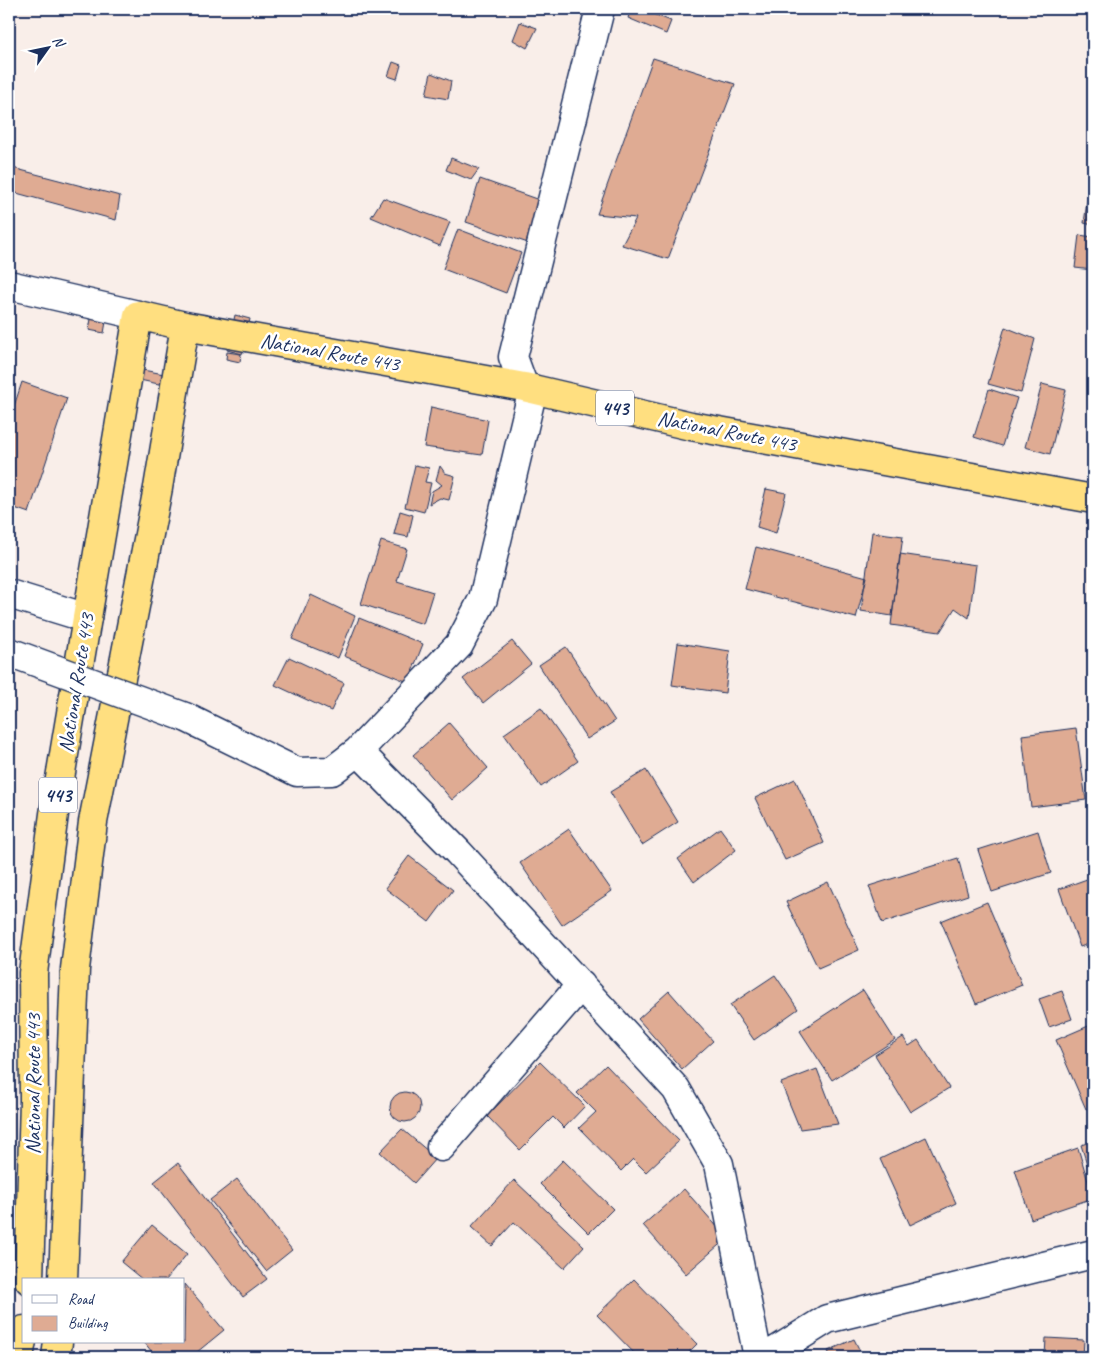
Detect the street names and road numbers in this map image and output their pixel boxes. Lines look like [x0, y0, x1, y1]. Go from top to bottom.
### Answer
street label: National Route 443 [258, 327, 403, 377]
road number: 443 [596, 390, 634, 426]
street label: National Route 443 [655, 405, 800, 457]
street label: National Route 443 [52, 610, 100, 755]
road number: 443 [39, 778, 77, 812]
street label: National Route 443 [20, 1012, 46, 1154]

